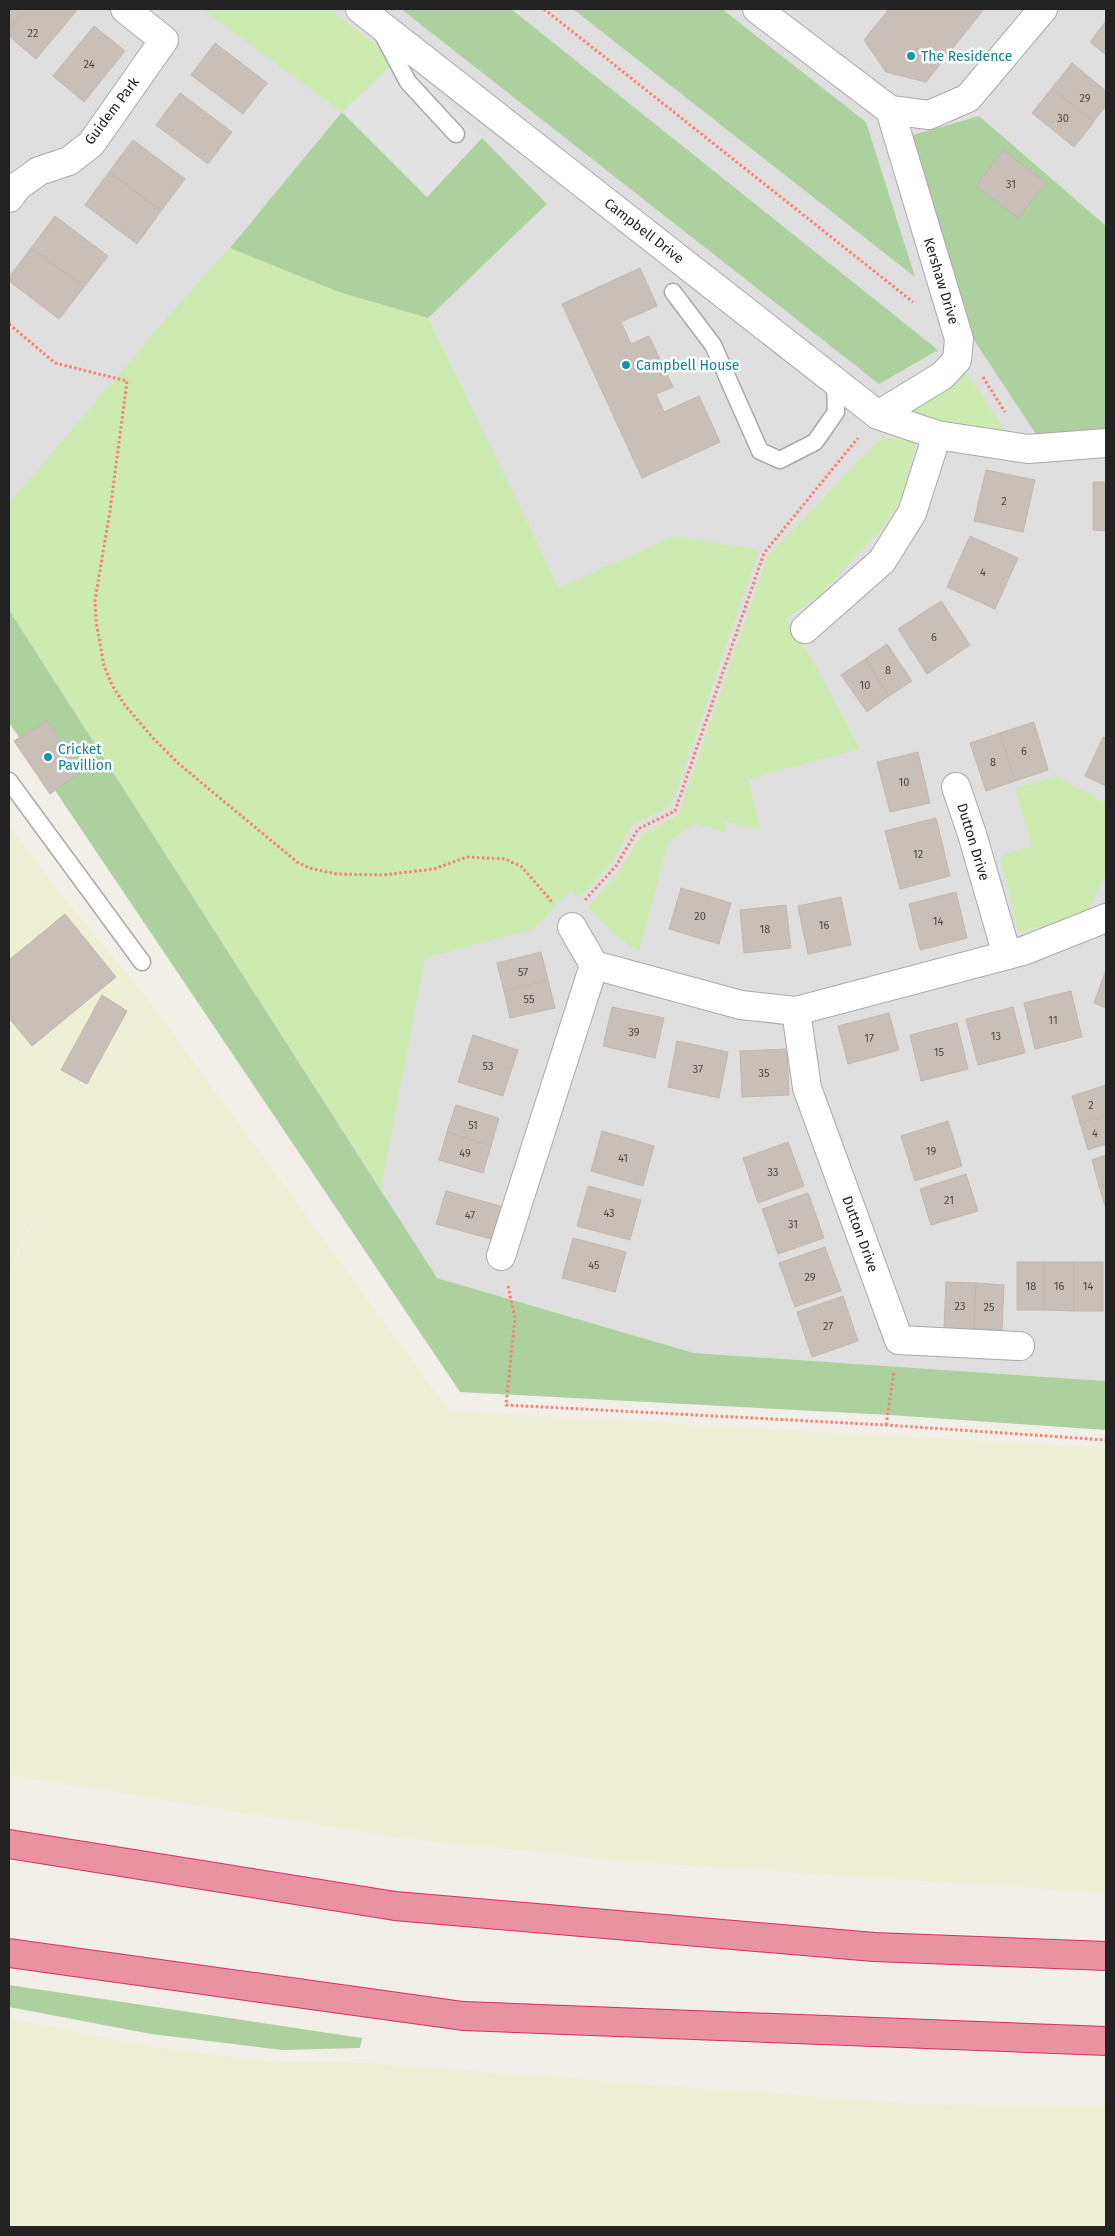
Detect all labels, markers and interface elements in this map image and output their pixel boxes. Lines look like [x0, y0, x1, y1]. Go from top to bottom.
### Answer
house number: 22 [28, 27, 38, 40]
place label: The Residence [921, 48, 1012, 65]
marker: The Residence [905, 50, 917, 62]
house number: 24 [84, 58, 95, 71]
street label: Guidem Park [81, 73, 143, 148]
house number: 29 [1079, 92, 1091, 105]
house number: 30 [1057, 112, 1069, 125]
house number: 31 [1006, 178, 1016, 191]
street label: Campbell Drive [601, 195, 687, 267]
street label: Kershaw Drive [920, 236, 962, 326]
place label: Campbell House [636, 357, 740, 374]
marker: Campbell House [620, 359, 632, 371]
house number: 2 [1001, 495, 1007, 508]
house number: 4 [980, 566, 986, 579]
house number: 6 [931, 631, 937, 644]
house number: 8 [885, 664, 891, 677]
house number: 10 [860, 679, 870, 692]
place label: Cricket Pavillion [58, 741, 112, 774]
house number: 6 [1021, 745, 1027, 758]
marker: Cricket Pavillion [42, 751, 54, 763]
house number: 8 [990, 756, 996, 769]
house number: 10 [899, 776, 909, 789]
street label: Dutton Drive [953, 801, 993, 883]
house number: 12 [913, 848, 923, 861]
house number: 20 [694, 910, 706, 923]
house number: 14 [933, 915, 943, 928]
house number: 16 [819, 919, 829, 932]
house number: 18 [760, 923, 770, 936]
house number: 57 [518, 966, 528, 979]
house number: 55 [524, 993, 535, 1006]
house number: 11 [1048, 1014, 1058, 1027]
house number: 39 [628, 1026, 640, 1039]
house number: 13 [991, 1030, 1001, 1043]
house number: 17 [864, 1032, 874, 1045]
house number: 15 [934, 1046, 945, 1059]
house number: 53 [483, 1060, 493, 1073]
house number: 37 [693, 1063, 703, 1076]
house number: 35 [759, 1067, 770, 1080]
house number: 2 [1088, 1099, 1094, 1112]
house number: 51 [468, 1119, 478, 1132]
house number: 4 [1092, 1127, 1098, 1140]
house number: 19 [926, 1145, 936, 1158]
house number: 49 [459, 1147, 471, 1160]
house number: 41 [618, 1152, 628, 1165]
house number: 33 [768, 1166, 778, 1179]
street label: Dutton Drive [838, 1194, 882, 1274]
house number: 21 [944, 1194, 954, 1207]
house number: 43 [603, 1207, 615, 1220]
house number: 47 [465, 1209, 475, 1222]
house number: 31 [788, 1218, 798, 1231]
house number: 45 [588, 1259, 600, 1272]
house number: 29 [804, 1271, 816, 1284]
house number: 18 [1026, 1280, 1036, 1293]
house number: 16 [1054, 1280, 1064, 1293]
house number: 14 [1083, 1280, 1093, 1293]
house number: 23 [955, 1300, 965, 1313]
house number: 25 [984, 1301, 995, 1314]
house number: 27 [823, 1320, 833, 1333]

